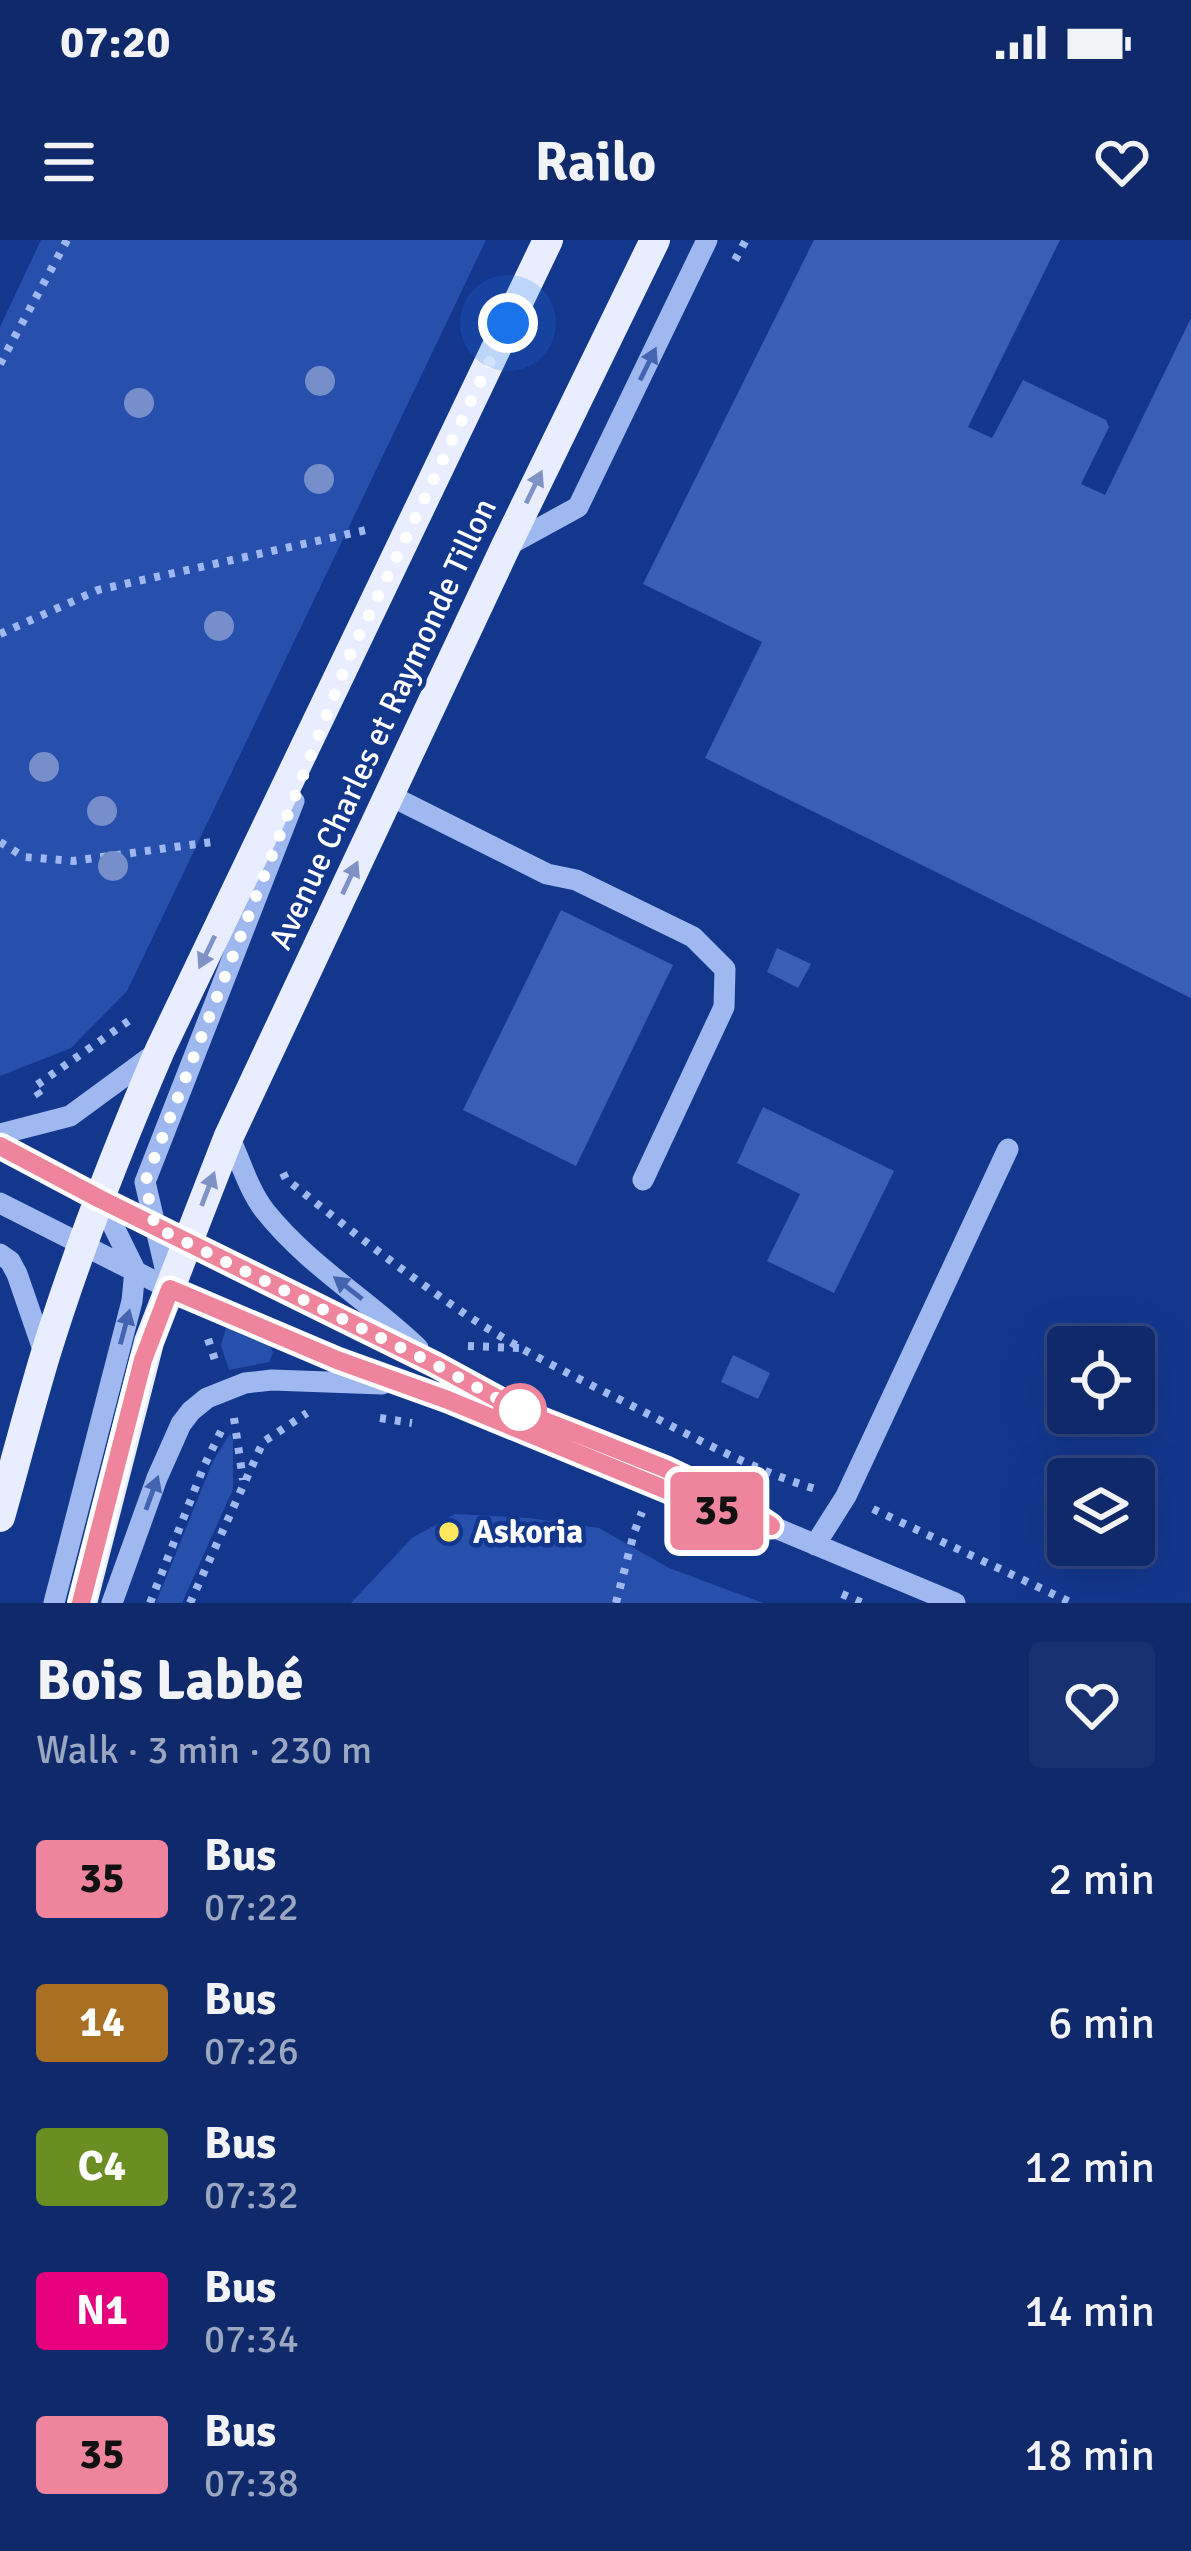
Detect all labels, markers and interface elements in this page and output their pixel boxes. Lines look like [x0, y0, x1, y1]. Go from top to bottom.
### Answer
text: 07:20 [60, 15, 170, 70]
icon: menu [36, 129, 102, 195]
text: Railo [535, 129, 656, 196]
icon: heart [1089, 129, 1155, 195]
your location [478, 293, 538, 353]
one-way arrow [637, 347, 657, 381]
one-way arrow [524, 470, 544, 504]
street label: Avenue Charles et Raymonde Tillon [260, 492, 506, 956]
one-way arrow [340, 860, 360, 895]
one-way arrow [197, 935, 217, 970]
one-way arrow [199, 1171, 218, 1207]
one-way arrow [332, 1276, 363, 1301]
one-way arrow [116, 1308, 135, 1345]
map controls [1047, 1326, 1155, 1566]
button: locate [1047, 1326, 1155, 1434]
unlabelled marker [495, 1385, 545, 1435]
button: layers [1047, 1458, 1155, 1566]
line badge: 35 [663, 1472, 771, 1550]
one-way arrow [144, 1475, 162, 1511]
text: 35 [694, 1485, 740, 1536]
place label: Askoria [473, 1512, 583, 1553]
marker: Askoria [436, 1519, 462, 1545]
button: heart [1029, 1642, 1155, 1768]
text: Bois Labbé [36, 1645, 304, 1716]
text: Walk · 3 min · 230 m [36, 1726, 372, 1774]
text: Bus [204, 1828, 276, 1883]
text: 2 min [1048, 1852, 1155, 1907]
text: 35 [79, 1853, 125, 1904]
text: 07:22 [204, 1883, 299, 1931]
text: Bus [204, 1972, 276, 2027]
text: 6 min [1048, 1996, 1155, 2051]
text: 14 [79, 1997, 125, 2048]
text: 07:26 [204, 2027, 299, 2075]
text: Bus [204, 2116, 276, 2171]
text: 12 min [1024, 2140, 1155, 2195]
text: C4 [78, 2141, 126, 2192]
text: 07:32 [204, 2171, 299, 2219]
text: Bus [204, 2260, 276, 2315]
text: 14 min [1024, 2284, 1155, 2339]
text: N1 [76, 2285, 128, 2336]
text: 07:34 [204, 2315, 299, 2363]
text: Bus [204, 2404, 276, 2459]
text: 18 min [1024, 2428, 1155, 2483]
text: 35 [79, 2429, 125, 2480]
text: 07:38 [204, 2459, 299, 2507]

